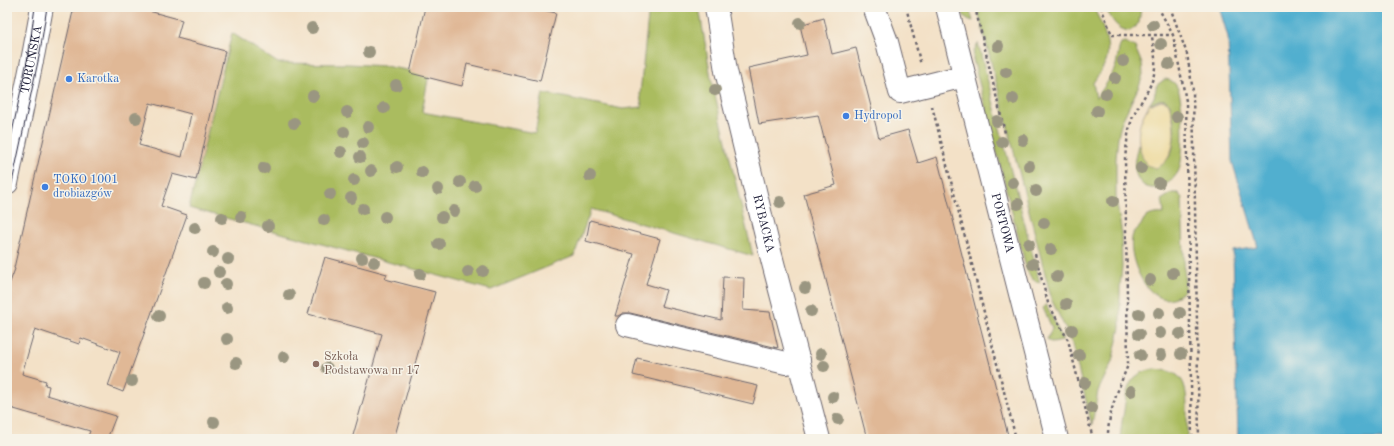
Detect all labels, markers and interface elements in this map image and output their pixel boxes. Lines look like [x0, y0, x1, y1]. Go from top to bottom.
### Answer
street label: TORUŃSKA [19, 24, 45, 95]
place label: Karotka [77, 73, 119, 85]
marker: Karotka [64, 74, 74, 84]
place label: Hydropol [854, 110, 902, 122]
marker: Hydropol [841, 111, 851, 121]
place label: TOKO 1001 drobiazgów [53, 174, 118, 200]
marker: TOKO 1001 drobiazgów [40, 182, 50, 192]
street label: PORTOWA [989, 192, 1015, 254]
street label: RYBACKA [750, 193, 776, 254]
place label: Szkoła Podstawowa nr 17 [324, 351, 420, 377]
marker: Szkoła Podstawowa nr 17 [311, 359, 321, 369]

